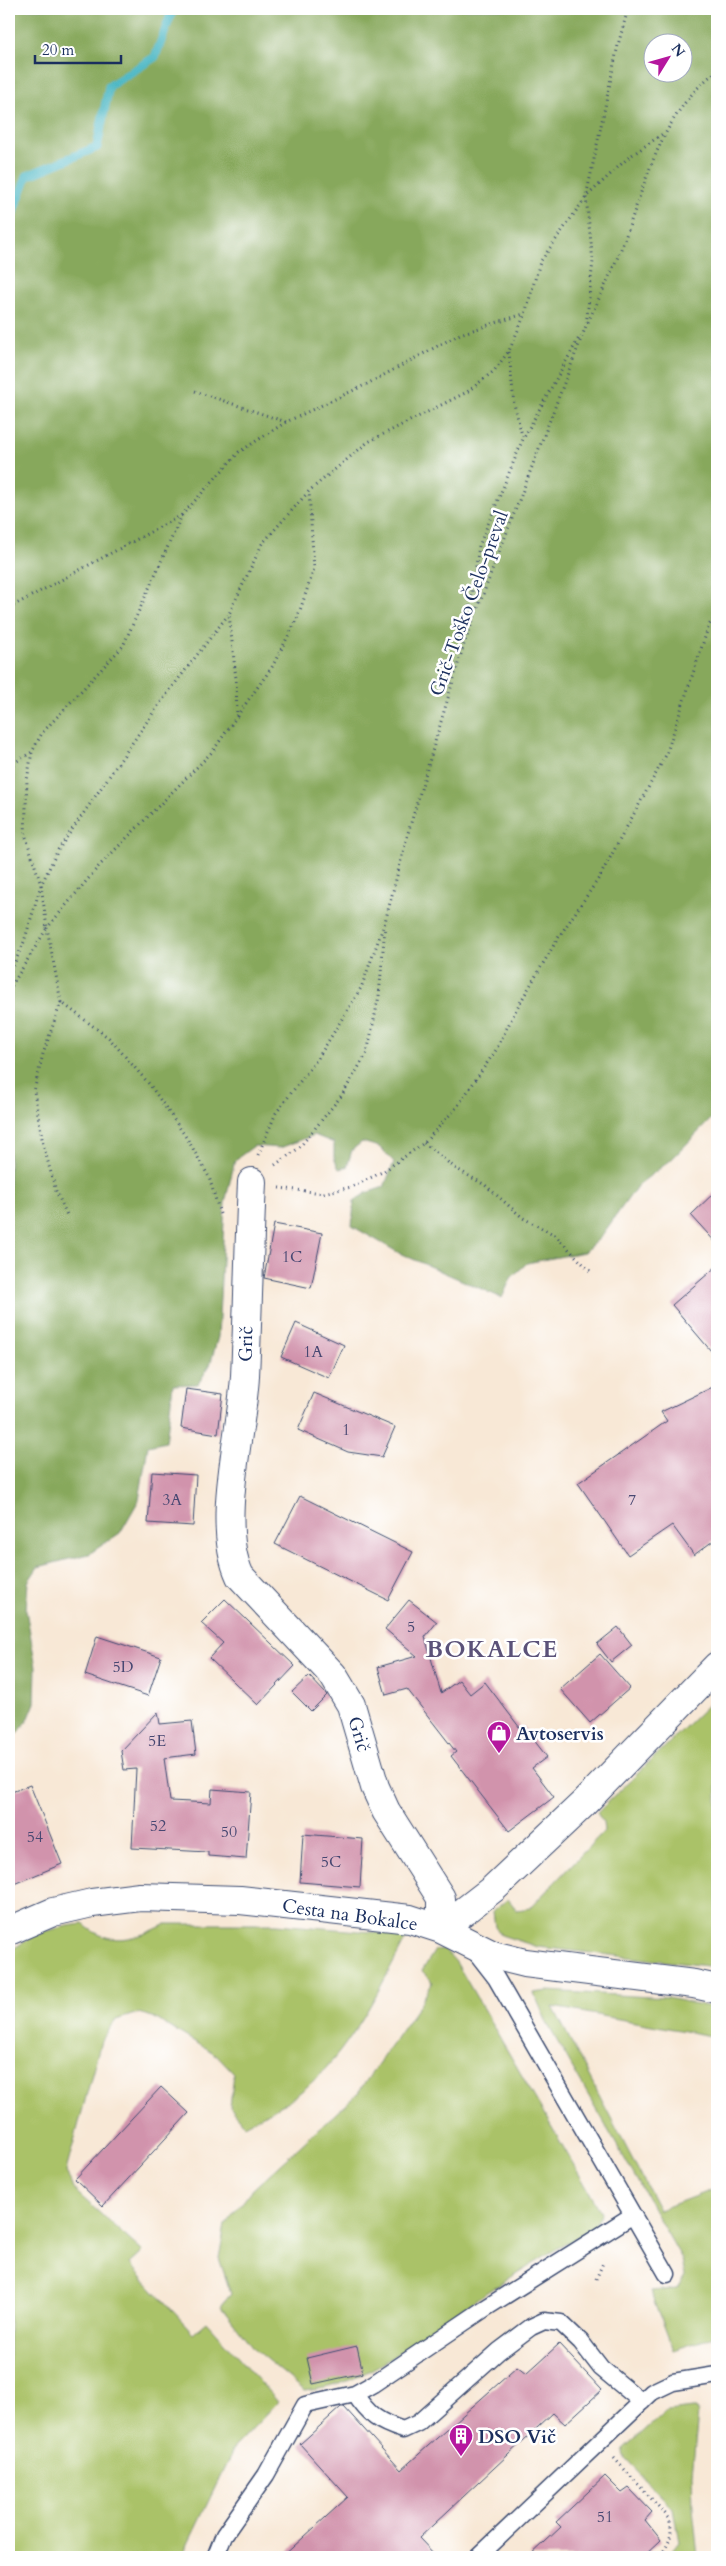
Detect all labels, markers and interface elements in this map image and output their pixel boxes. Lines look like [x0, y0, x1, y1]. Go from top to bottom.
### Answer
scale bar [35, 32, 121, 64]
north arrow [644, 32, 694, 82]
text: 20 m [42, 40, 74, 60]
text: N [667, 40, 689, 61]
street label: Grič-Toško Čelo-preval [423, 507, 515, 700]
house number: 1C [282, 1246, 302, 1268]
street label: Grič [233, 1325, 259, 1362]
house number: 1A [303, 1341, 323, 1363]
house number: 1 [342, 1419, 350, 1441]
house number: 3A [162, 1489, 182, 1511]
house number: 7 [628, 1489, 636, 1511]
house number: 5 [407, 1616, 415, 1638]
district label: BOKALCE [426, 1633, 558, 1666]
house number: 5D [112, 1656, 134, 1678]
street label: Grič [341, 1713, 377, 1756]
shop icon: Avtoservis [486, 1720, 512, 1754]
place label: Avtoservis [516, 1721, 604, 1747]
house number: 5E [148, 1730, 166, 1752]
house number: 52 [150, 1815, 166, 1837]
house number: 50 [221, 1821, 237, 1843]
house number: 54 [27, 1826, 43, 1848]
house number: 5C [321, 1851, 341, 1873]
street label: Cesta na Bokalce [280, 1893, 419, 1937]
building icon: DSO Vič [448, 2423, 474, 2457]
place label: DSO Vič [478, 2424, 556, 2450]
house number: 51 [597, 2506, 613, 2528]

